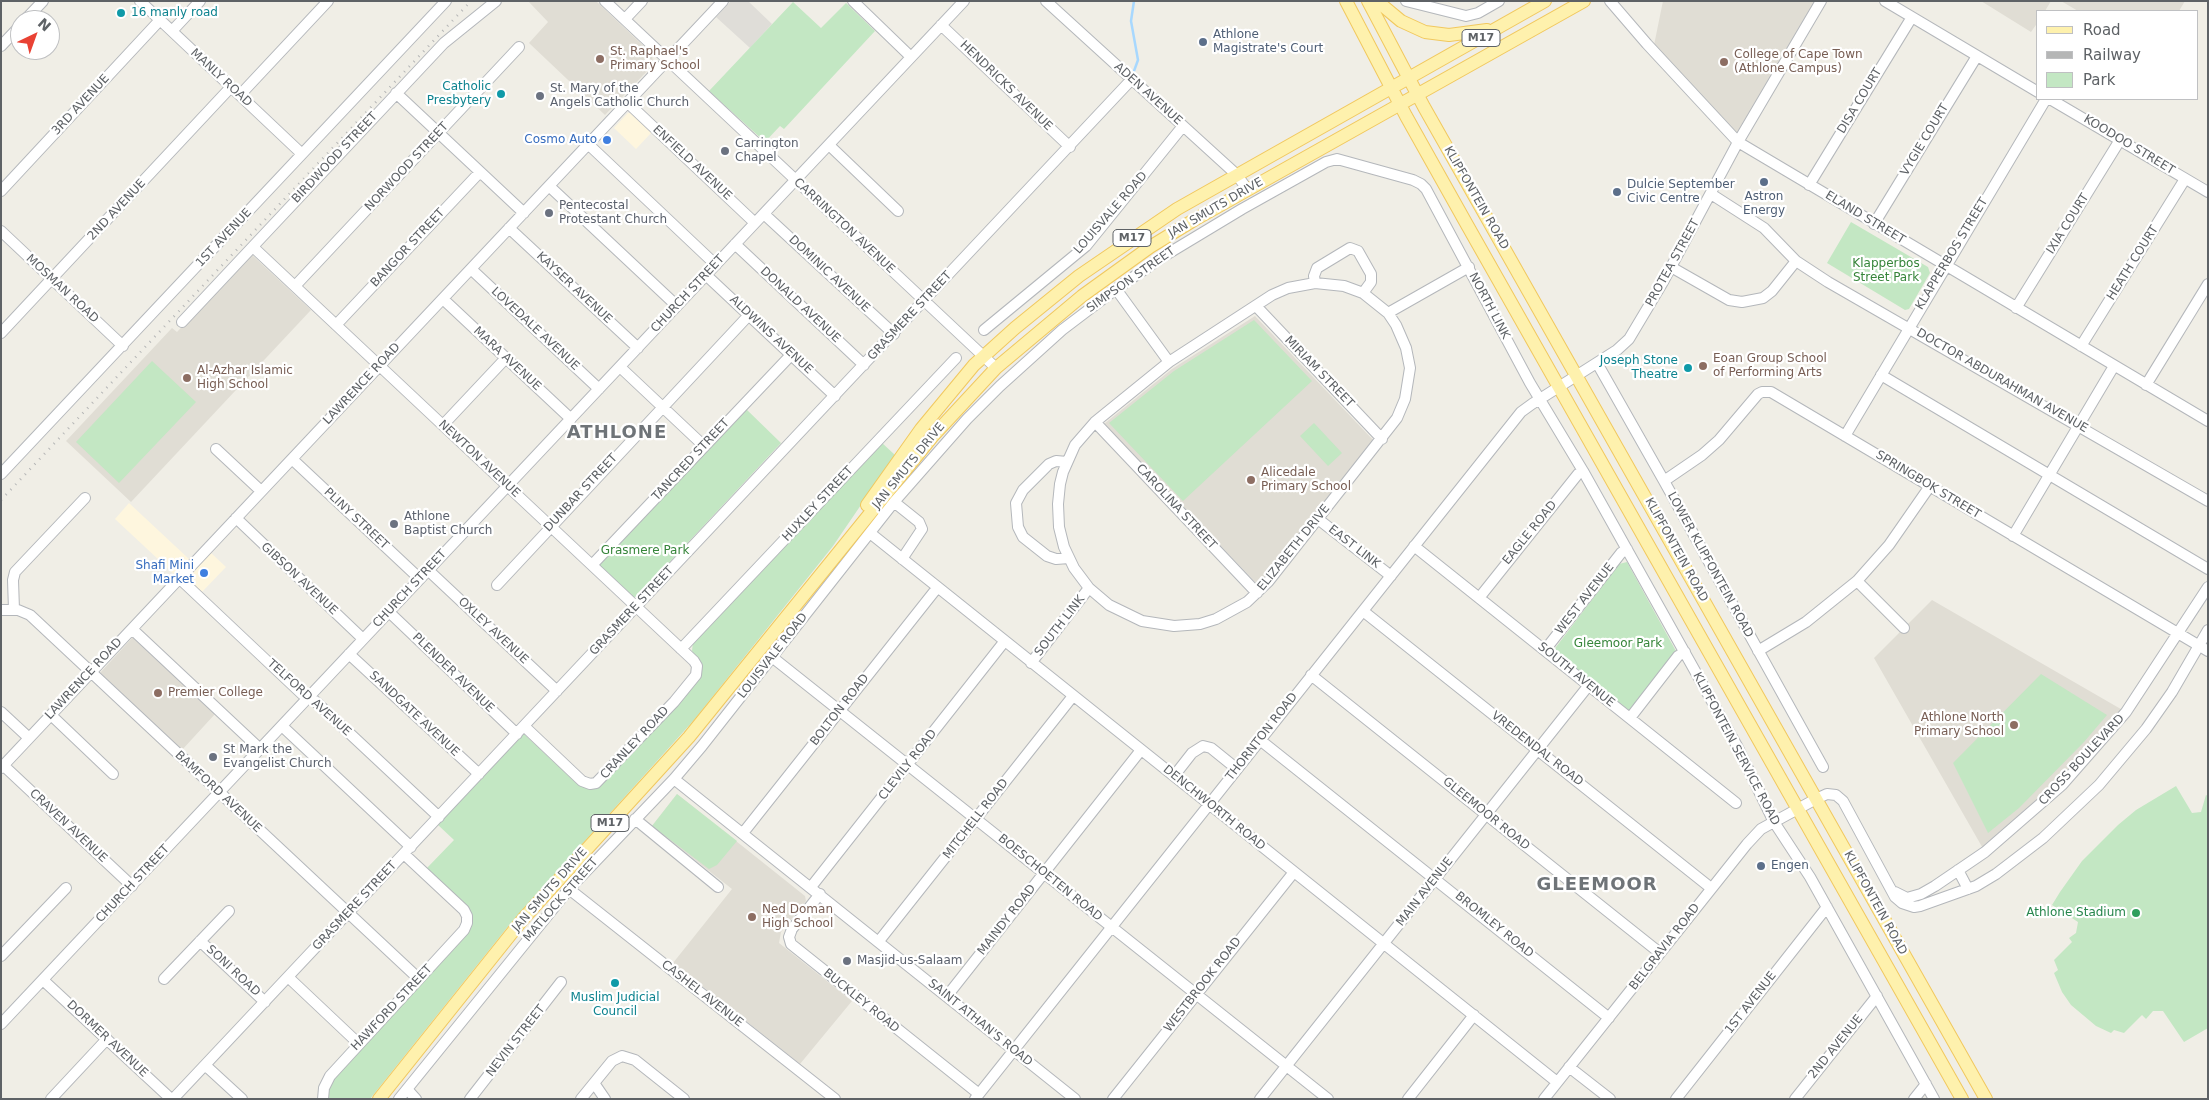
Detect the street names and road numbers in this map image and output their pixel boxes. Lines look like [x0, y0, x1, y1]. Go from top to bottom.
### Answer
road number: M17 [1462, 29, 1500, 46]
street label: HENDRICKS AVENUE [957, 38, 1055, 134]
street label: MANLY ROAD [187, 46, 255, 110]
street label: ADEN AVENUE [1111, 60, 1185, 128]
street label: DISA COURT [1835, 66, 1885, 136]
street label: 3RD AVENUE [49, 72, 113, 138]
street label: VYGIE COURT [1898, 102, 1952, 178]
street label: BIRDWOOD STREET [289, 110, 381, 206]
street label: KOODOO STREET [2081, 112, 2177, 178]
street label: NORWOOD STREET [362, 120, 452, 214]
street label: ENFIELD AVENUE [649, 123, 735, 203]
street label: KLIPFONTEIN ROAD [1441, 144, 1511, 252]
street label: LOUISVALE ROAD [1071, 169, 1151, 257]
street label: CARRINGTON AVENUE [791, 175, 897, 277]
street label: JAN SMUTS DRIVE [1166, 175, 1266, 241]
street label: 2ND AVENUE [85, 176, 149, 244]
street label: ELAND STREET [1822, 189, 1908, 247]
street label: IXIA COURT [2044, 191, 2092, 257]
street label: KLAPPERBOS STREET [1913, 195, 1991, 313]
street label: 1ST AVENUE [193, 206, 255, 270]
street label: BANGOR STREET [368, 206, 448, 290]
street label: PROTEA STREET [1643, 217, 1703, 309]
street label: HEATH COURT [2104, 223, 2162, 303]
road number: M17 [1113, 230, 1151, 247]
street label: DOMINIC AVENUE [785, 233, 873, 315]
street label: SIMPSON STREET [1084, 244, 1178, 316]
street label: KAYSER AVENUE [533, 249, 615, 327]
street label: MOSMAN ROAD [23, 252, 101, 326]
street label: CHURCH STREET [648, 252, 728, 336]
street label: DONALD AVENUE [757, 264, 843, 346]
street label: GRASMERE STREET [865, 269, 955, 363]
street label: NORTH LINK [1465, 270, 1513, 342]
street label: LOVEDALE AVENUE [488, 284, 582, 374]
street label: ALDWINS AVENUE [726, 293, 816, 377]
street label: MARA AVENUE [470, 324, 544, 394]
street label: DOCTOR ABDURAHMAN AVENUE [1914, 326, 2090, 436]
street label: MIRIAM STREET [1281, 333, 1357, 411]
street label: LAWRENCE ROAD [321, 340, 403, 428]
street label: TANCRED STREET [649, 416, 733, 504]
street label: NEWTON AVENUE [435, 417, 523, 501]
street label: JAN SMUTS DRIVE [870, 420, 948, 512]
street label: SPRINGBOK STREET [1873, 448, 1983, 522]
street label: DUNBAR STREET [541, 451, 621, 535]
street label: CAROLINA STREET [1133, 461, 1219, 553]
street label: HUXLEY STREET [780, 464, 856, 544]
street label: PLINY STREET [321, 485, 391, 553]
street label: LOWER KLIPFONTEIN ROAD [1664, 490, 1756, 640]
street label: KLIPFONTEIN ROAD [1641, 495, 1711, 605]
street label: EAGLE ROAD [1500, 498, 1560, 568]
street label: ELIZABETH DRIVE [1255, 502, 1333, 594]
street label: EAST LINK [1325, 522, 1383, 572]
street label: GIBSON AVENUE [258, 540, 340, 618]
street label: CHURCH STREET [370, 547, 450, 631]
street label: WEST AVENUE [1553, 560, 1617, 638]
street label: GRASMERE STREET [587, 564, 677, 658]
street label: SOUTH LINK [1032, 593, 1088, 659]
street label: OXLEY AVENUE [455, 595, 531, 667]
street label: LOUISVALE ROAD [735, 610, 811, 702]
street label: PLENDER AVENUE [409, 630, 497, 716]
street label: LAWRENCE ROAD [43, 635, 125, 723]
street label: SOUTH AVENUE [1535, 640, 1617, 710]
street label: TELFORD AVENUE [264, 657, 354, 739]
street label: SANDGATE AVENUE [366, 668, 462, 760]
street label: KLIPFONTEIN SERVICE ROAD [1689, 670, 1783, 828]
street label: BOLTON ROAD [808, 671, 872, 749]
street label: THORNTON ROAD [1223, 690, 1301, 784]
street label: CRANLEY ROAD [598, 704, 672, 782]
street label: VREDENDAL ROAD [1488, 709, 1586, 789]
street label: CROSS BOULEVARD [2036, 712, 2128, 808]
street label: CLEVILY ROAD [876, 727, 940, 803]
street label: BAMFORD AVENUE [172, 748, 264, 836]
street label: DENCHWORTH ROAD [1160, 762, 1268, 854]
street label: GLEEMOOR ROAD [1440, 775, 1532, 853]
street label: MITCHELL ROAD [940, 776, 1012, 862]
street label: CRAVEN AVENUE [26, 786, 110, 866]
road number: M17 [591, 814, 629, 831]
street label: BOESCHOETEN ROAD [995, 832, 1105, 924]
street label: CHURCH STREET [93, 842, 173, 926]
street label: JAN SMUTS DRIVE [510, 845, 590, 935]
street label: KLIPFONTEIN ROAD [1840, 848, 1910, 958]
street label: MATLOCK STREET [521, 855, 601, 945]
street label: MAIN AVENUE [1394, 855, 1456, 929]
street label: GRASMERE STREET [310, 859, 400, 953]
street label: MAINDY ROAD [975, 882, 1039, 958]
street label: BROMLEY ROAD [1452, 889, 1536, 961]
street label: BELGRAVIA ROAD [1627, 901, 1703, 993]
street label: WESTBROOK ROAD [1161, 935, 1245, 1035]
street label: SONI ROAD [203, 942, 263, 1000]
street label: CASHEL AVENUE [658, 958, 746, 1030]
street label: HAWFORD STREET [349, 962, 435, 1054]
street label: BUCKLEY ROAD [820, 966, 902, 1036]
street label: 1ST AVENUE [1722, 969, 1780, 1037]
street label: SAINT ATHAN'S ROAD [925, 976, 1035, 1070]
street label: DORMER AVENUE [63, 998, 151, 1080]
street label: NEVIN STREET [484, 1002, 548, 1080]
street label: 2ND AVENUE [1806, 1012, 1866, 1082]

